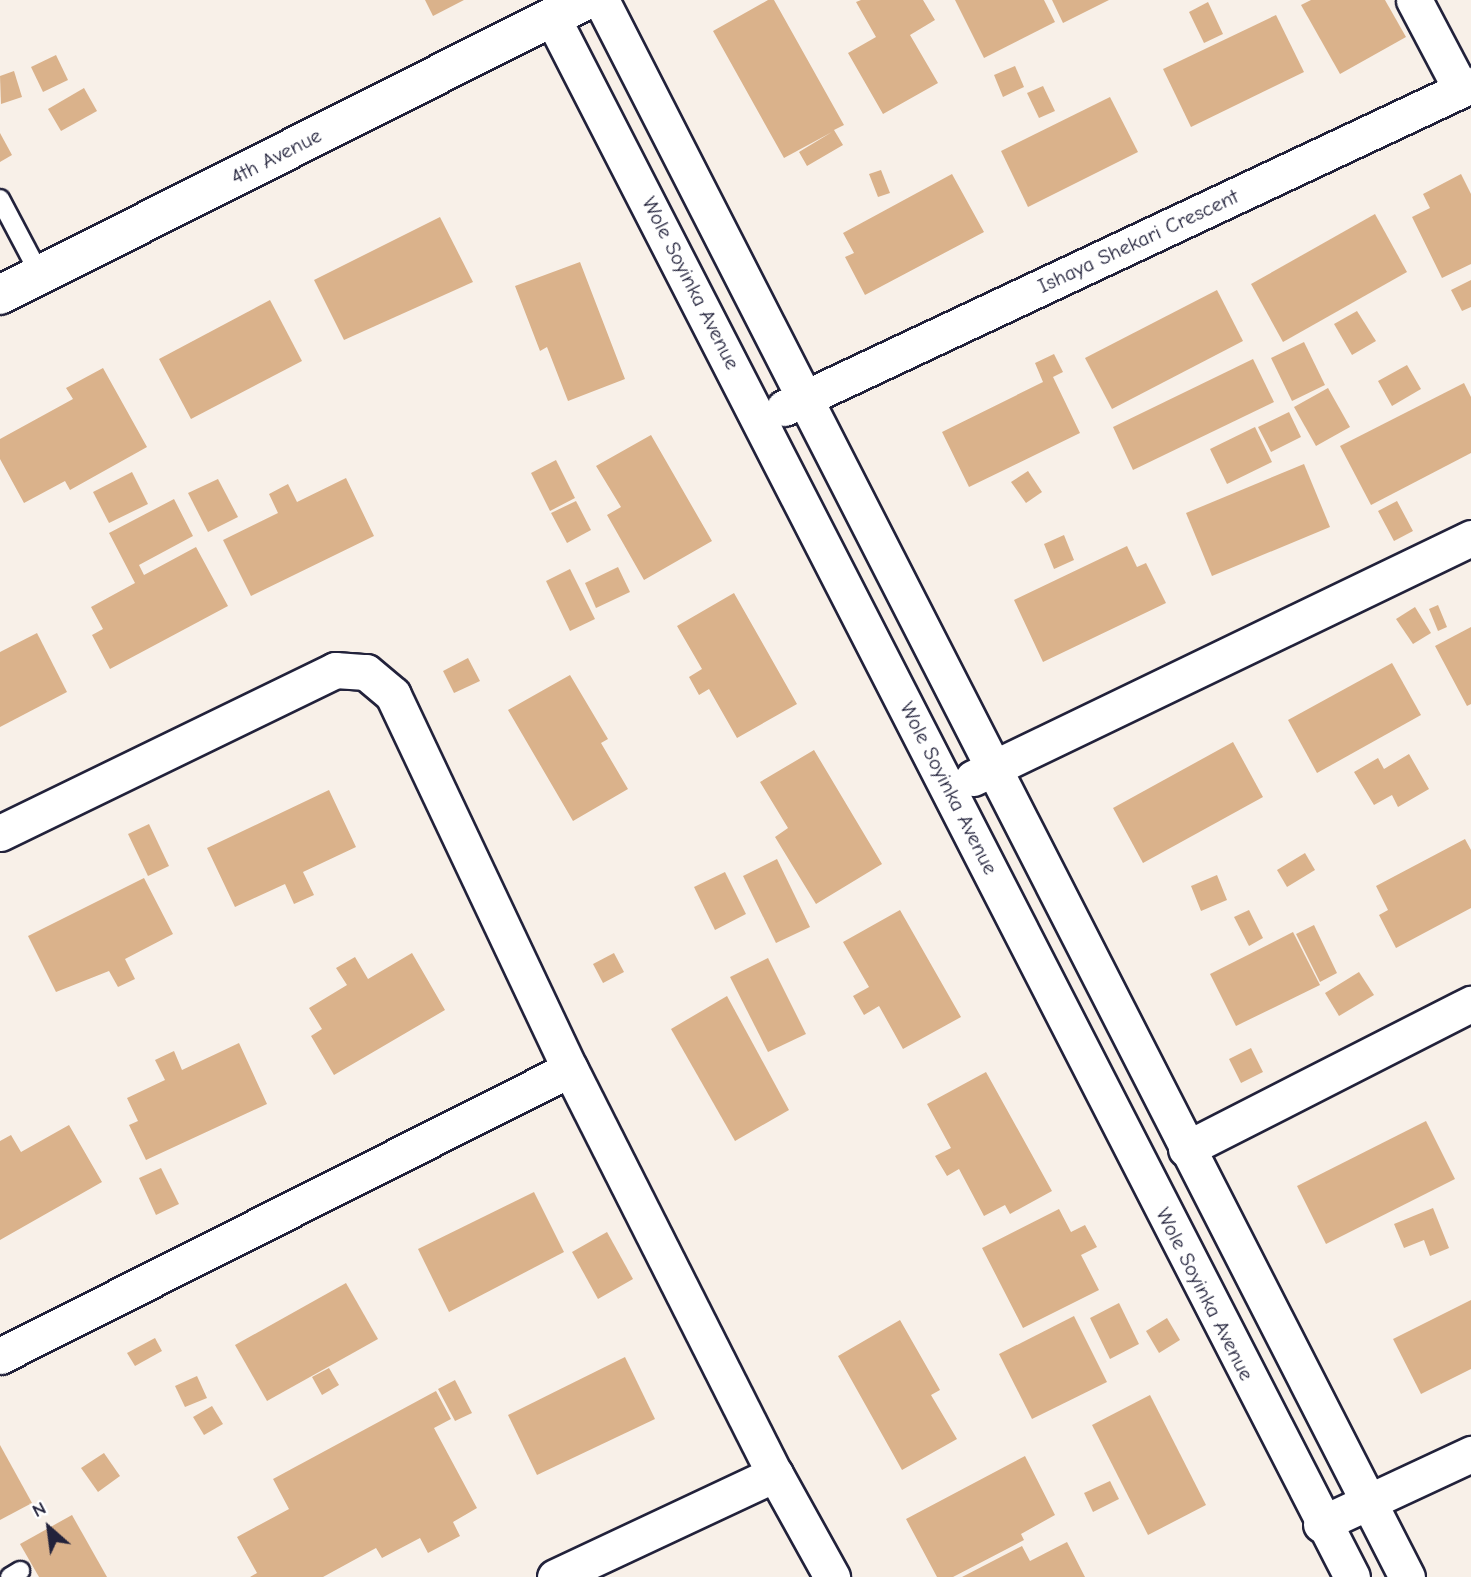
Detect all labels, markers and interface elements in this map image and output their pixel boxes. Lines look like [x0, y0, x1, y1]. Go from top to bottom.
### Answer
street label: 4th Avenue [226, 122, 326, 190]
street label: Ishaya Shekari Crescent [1034, 183, 1242, 299]
street label: Wole Soyinka Avenue [637, 192, 745, 374]
street label: Wole Soyinka Avenue [895, 697, 1003, 879]
street label: Wole Soyinka Avenue [1151, 1203, 1259, 1385]
north arrow [14, 1493, 84, 1563]
text: N [28, 1497, 50, 1522]

